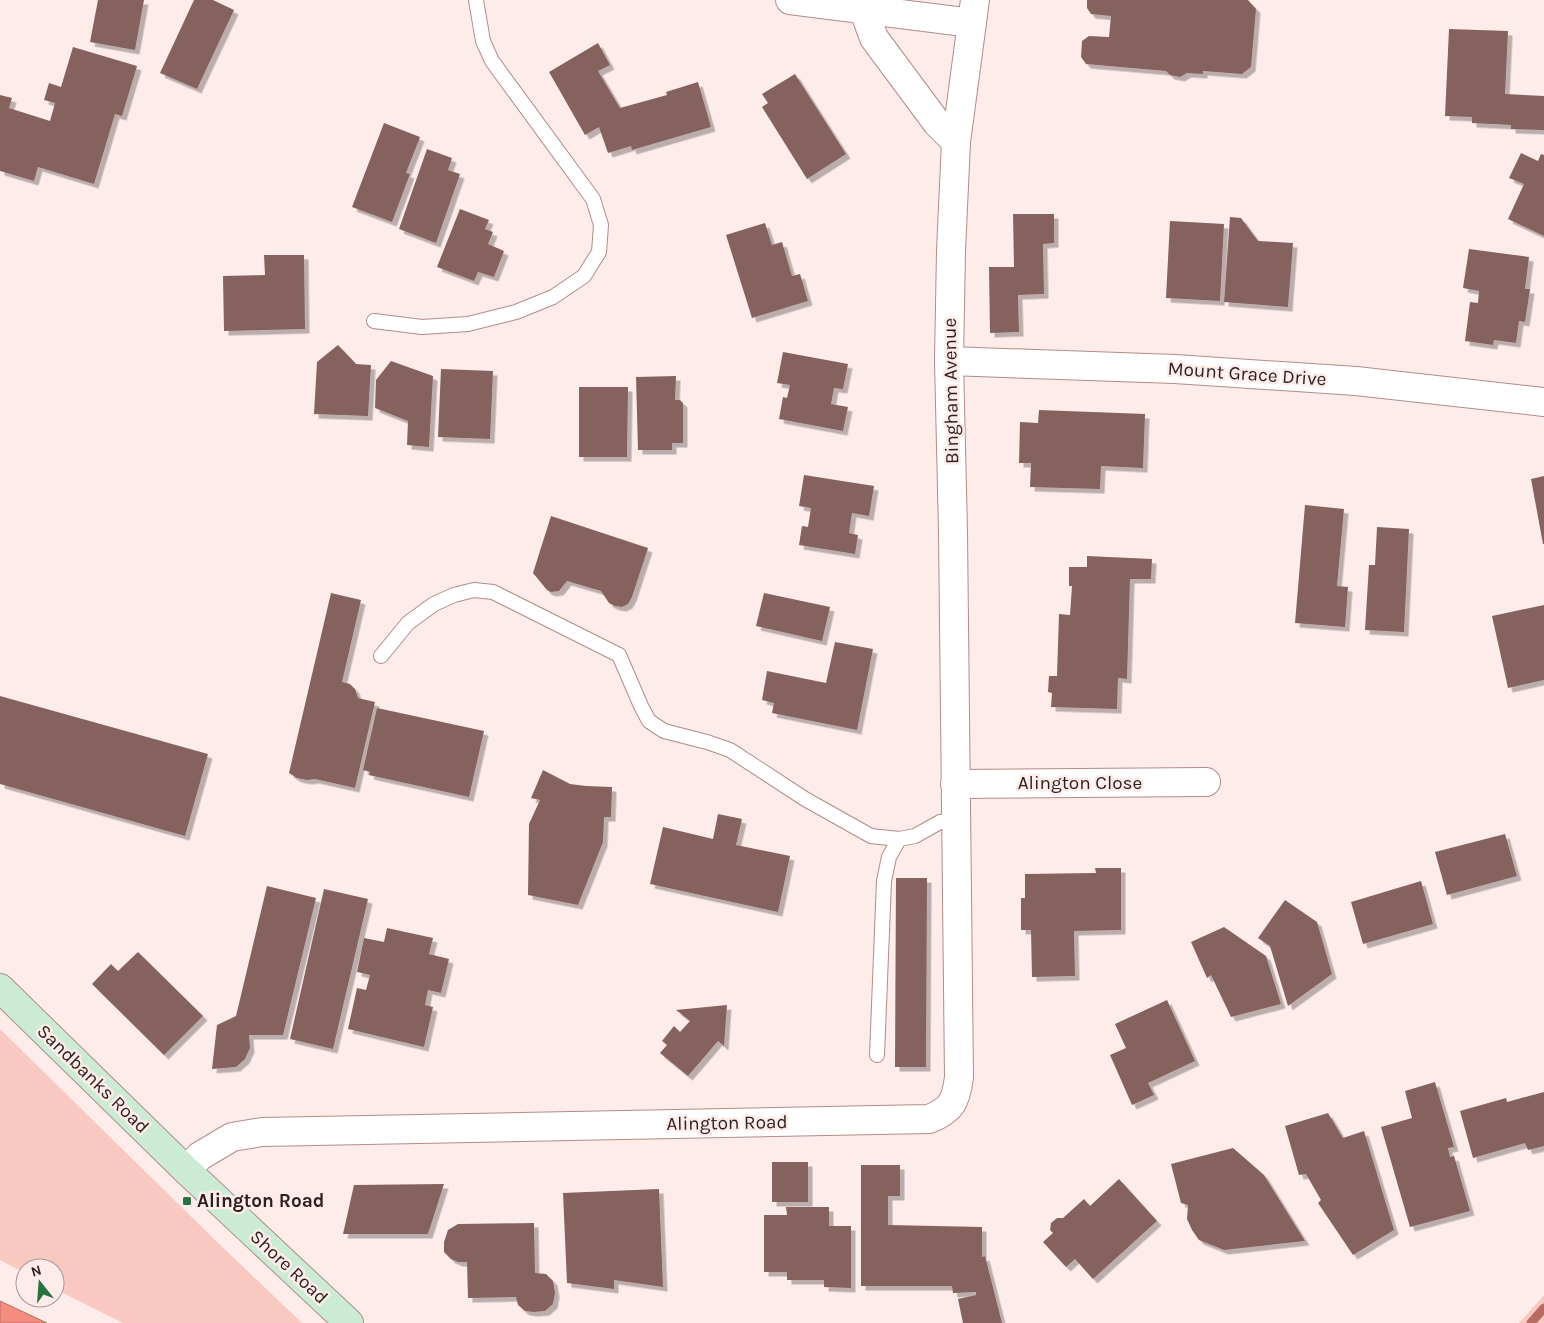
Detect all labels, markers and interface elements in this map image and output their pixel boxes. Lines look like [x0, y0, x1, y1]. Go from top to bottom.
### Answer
street label: Bingham Avenue [939, 318, 963, 464]
street label: Mount Grace Drive [1167, 357, 1327, 391]
street label: Alington Close [1018, 772, 1142, 794]
street label: Sandbanks Road [33, 1020, 153, 1138]
street label: Alington Road [666, 1111, 788, 1135]
place label: Alington Road [197, 1190, 324, 1212]
marker: Alington Road [181, 1195, 193, 1207]
street label: Shore Road [246, 1225, 332, 1309]
north arrow [15, 1258, 65, 1308]
text: N [29, 1261, 44, 1281]

